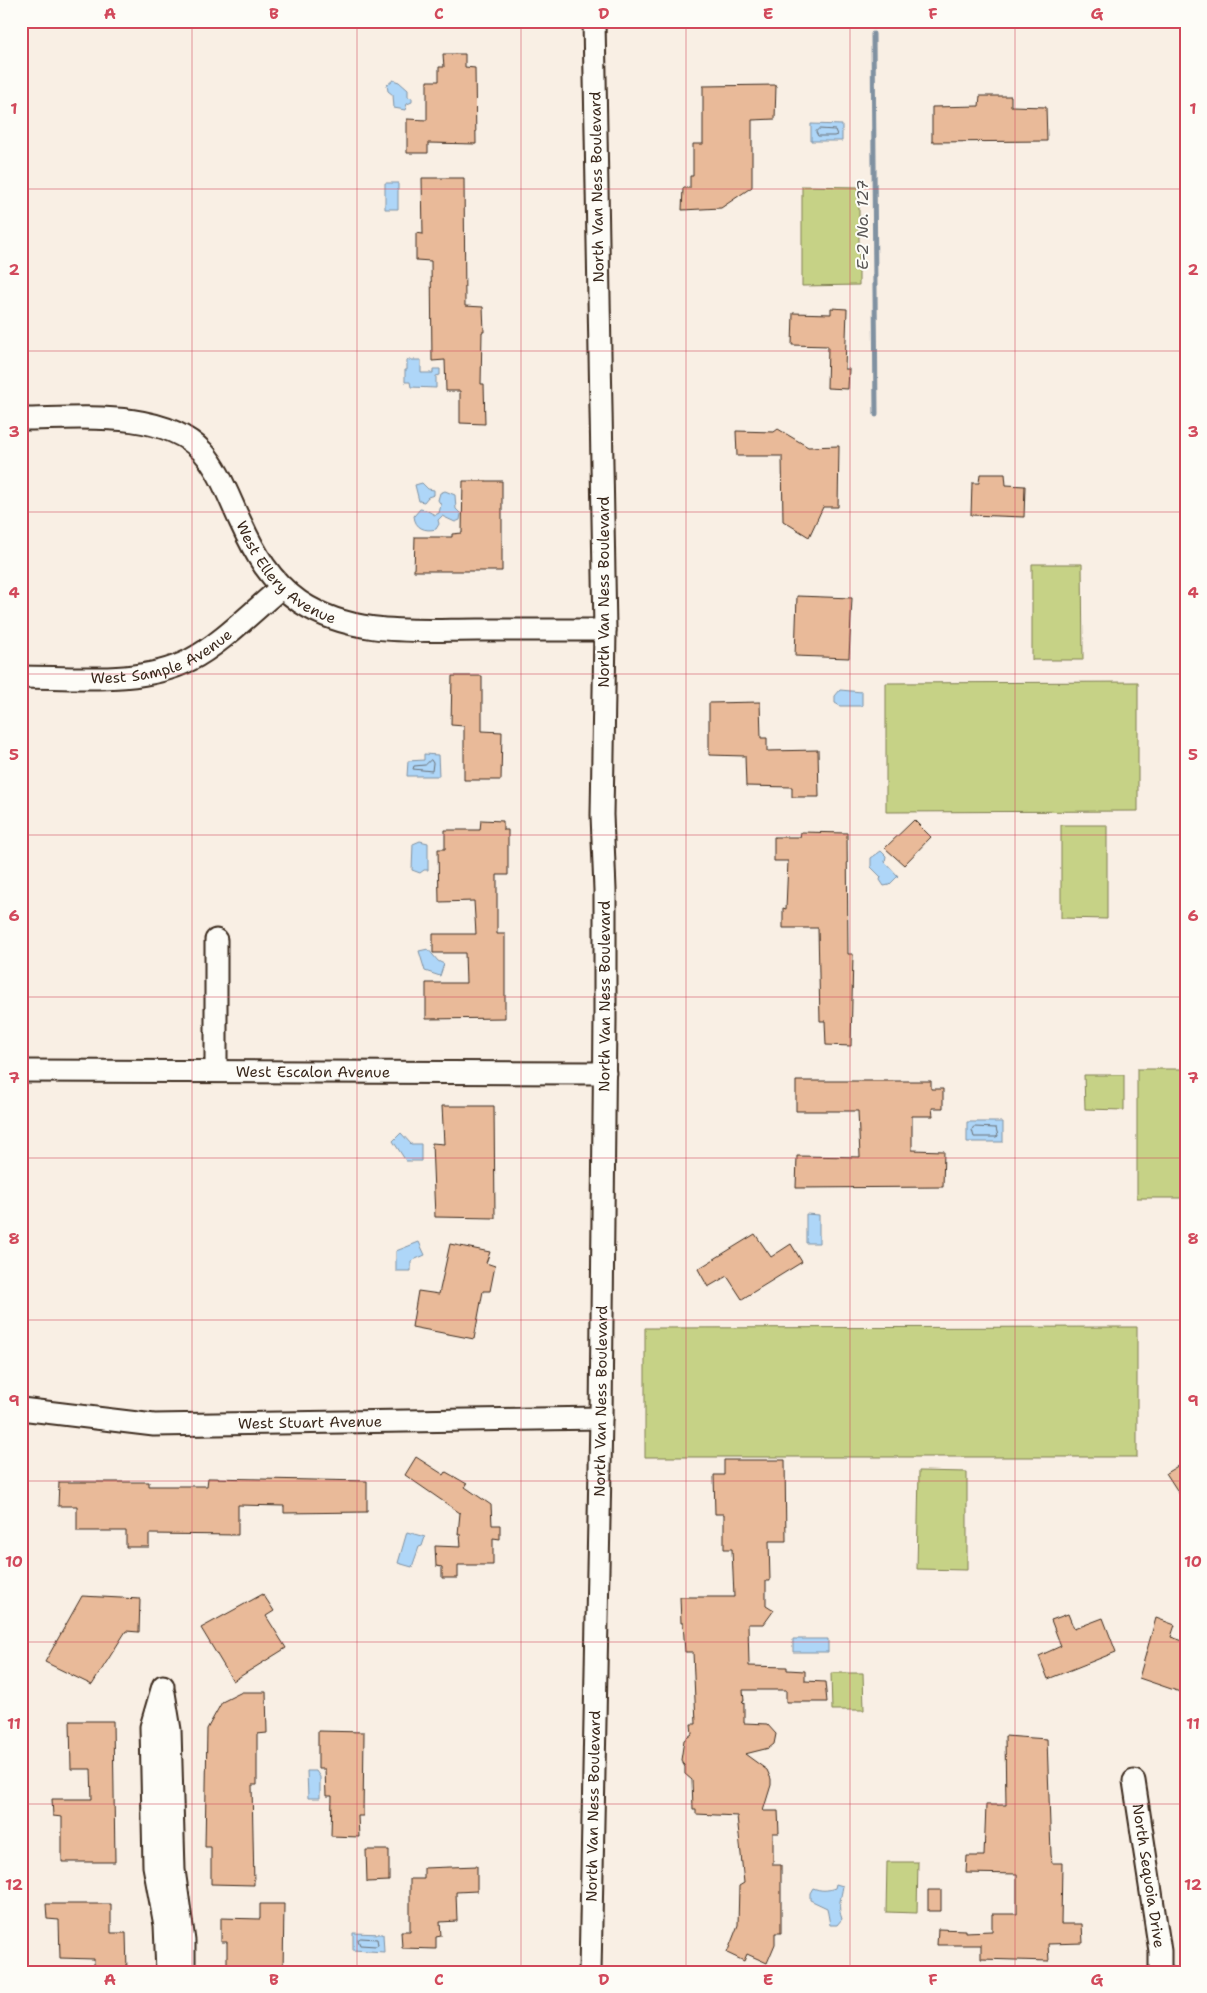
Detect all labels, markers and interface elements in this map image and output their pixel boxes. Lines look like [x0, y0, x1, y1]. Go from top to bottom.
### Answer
text: A [104, 3, 116, 24]
text: B [269, 3, 279, 24]
text: C [434, 3, 444, 24]
text: D [598, 3, 610, 24]
text: E [763, 3, 773, 24]
text: F [928, 3, 938, 24]
text: G [1091, 3, 1104, 24]
street label: North Van Ness Boulevard [585, 91, 609, 283]
text: 1 [10, 98, 18, 119]
text: 1 [1189, 98, 1197, 119]
water label: E-2 No. 127 [852, 180, 873, 270]
text: 2 [8, 259, 20, 280]
text: 2 [1187, 259, 1199, 280]
text: 3 [8, 421, 20, 442]
text: 3 [1187, 421, 1199, 442]
street label: North Van Ness Boulevard [594, 496, 614, 688]
street label: West Ellery Avenue [231, 518, 339, 629]
text: 4 [8, 582, 20, 603]
text: 4 [1187, 582, 1199, 603]
street label: West Sample Avenue [90, 624, 236, 688]
text: 5 [9, 744, 19, 765]
text: 5 [1188, 744, 1198, 765]
street label: North Van Ness Boulevard [594, 900, 615, 1092]
text: 6 [8, 905, 20, 926]
text: 6 [1187, 905, 1199, 926]
street label: West Escalon Avenue [236, 1062, 390, 1082]
text: 7 [8, 1067, 20, 1088]
text: 7 [1187, 1067, 1199, 1088]
text: 8 [8, 1228, 20, 1249]
text: 8 [1187, 1228, 1199, 1249]
street label: North Van Ness Boulevard [589, 1305, 612, 1497]
text: 9 [8, 1390, 20, 1411]
text: 9 [1187, 1390, 1199, 1411]
street label: West Stuart Avenue [238, 1411, 382, 1434]
text: 10 [5, 1551, 23, 1572]
text: 10 [1184, 1551, 1202, 1572]
street label: North Van Ness Boulevard [581, 1710, 605, 1902]
text: 11 [7, 1713, 21, 1734]
text: 11 [1186, 1713, 1200, 1734]
street label: North Sequoia Drive [1128, 1802, 1169, 1950]
text: 12 [5, 1874, 23, 1895]
text: 12 [1184, 1874, 1202, 1895]
text: A [104, 1969, 116, 1990]
text: B [269, 1969, 279, 1990]
text: C [434, 1969, 444, 1990]
text: D [598, 1969, 610, 1990]
text: E [763, 1969, 773, 1990]
text: F [928, 1969, 938, 1990]
text: G [1091, 1969, 1104, 1990]

